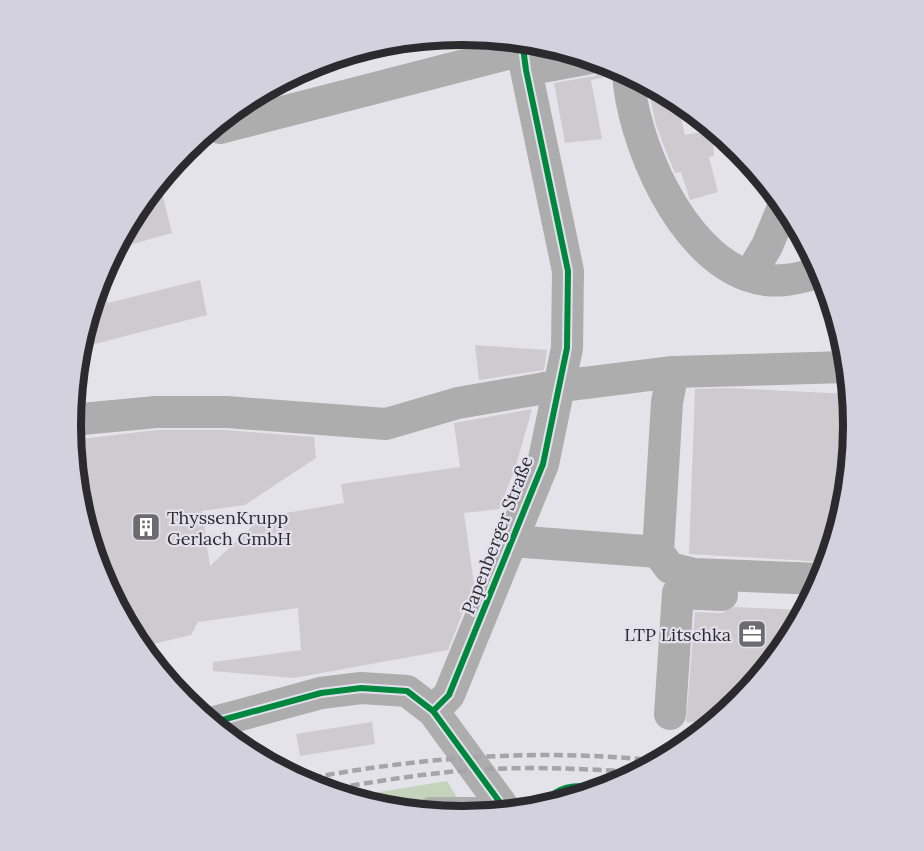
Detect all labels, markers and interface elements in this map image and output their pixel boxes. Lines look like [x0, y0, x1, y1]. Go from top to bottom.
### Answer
street label: Papenberger Straße [456, 452, 538, 617]
place label: ThyssenKrupp Gerlach GmbH [167, 506, 291, 550]
building icon: ThyssenKrupp Gerlach GmbH [130, 511, 162, 543]
office icon: LTP Litschka [736, 618, 768, 650]
place label: LTP Litschka [624, 623, 731, 646]

